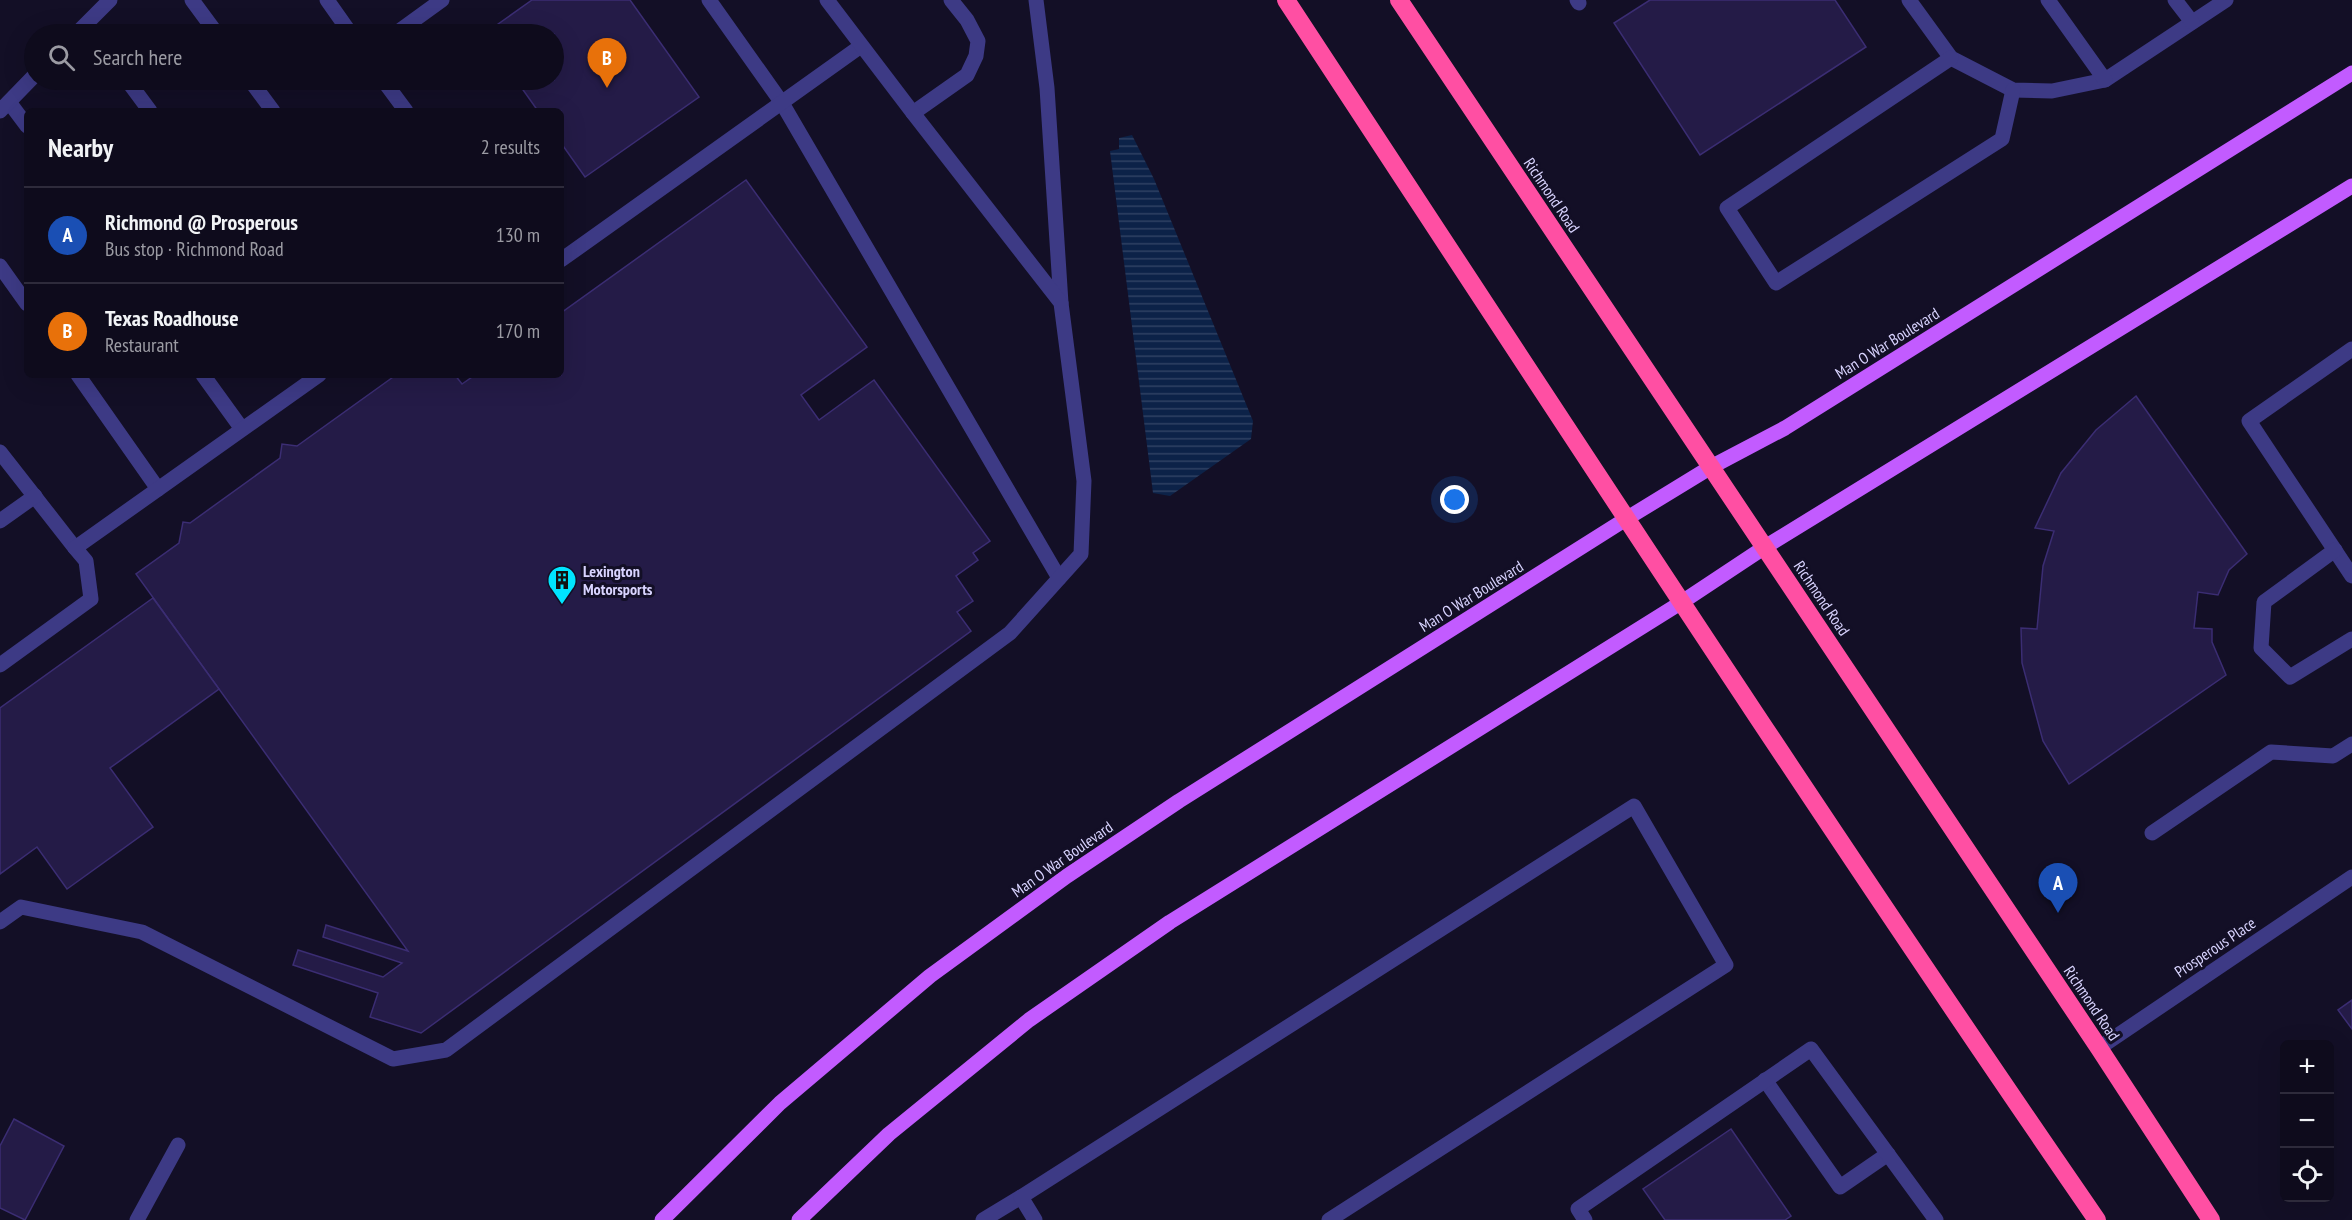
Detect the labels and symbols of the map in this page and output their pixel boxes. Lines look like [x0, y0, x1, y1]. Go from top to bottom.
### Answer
pin: B [588, 38, 626, 88]
street label: Richmond Road [1520, 154, 1584, 236]
street label: Man O War Boulevard [1831, 303, 1943, 383]
your location [1440, 485, 1469, 514]
street label: Man O War Boulevard [1415, 556, 1527, 636]
street label: Richmond Road [1790, 557, 1854, 639]
place label: Lexington Motorsports [583, 561, 653, 599]
building icon: Lexington Motorsports [546, 564, 578, 606]
street label: Man O War Boulevard [1008, 817, 1116, 901]
pin: A [2038, 864, 2078, 913]
street label: Prosperous Place [2171, 913, 2259, 981]
street label: Richmond Road [2060, 962, 2124, 1044]

